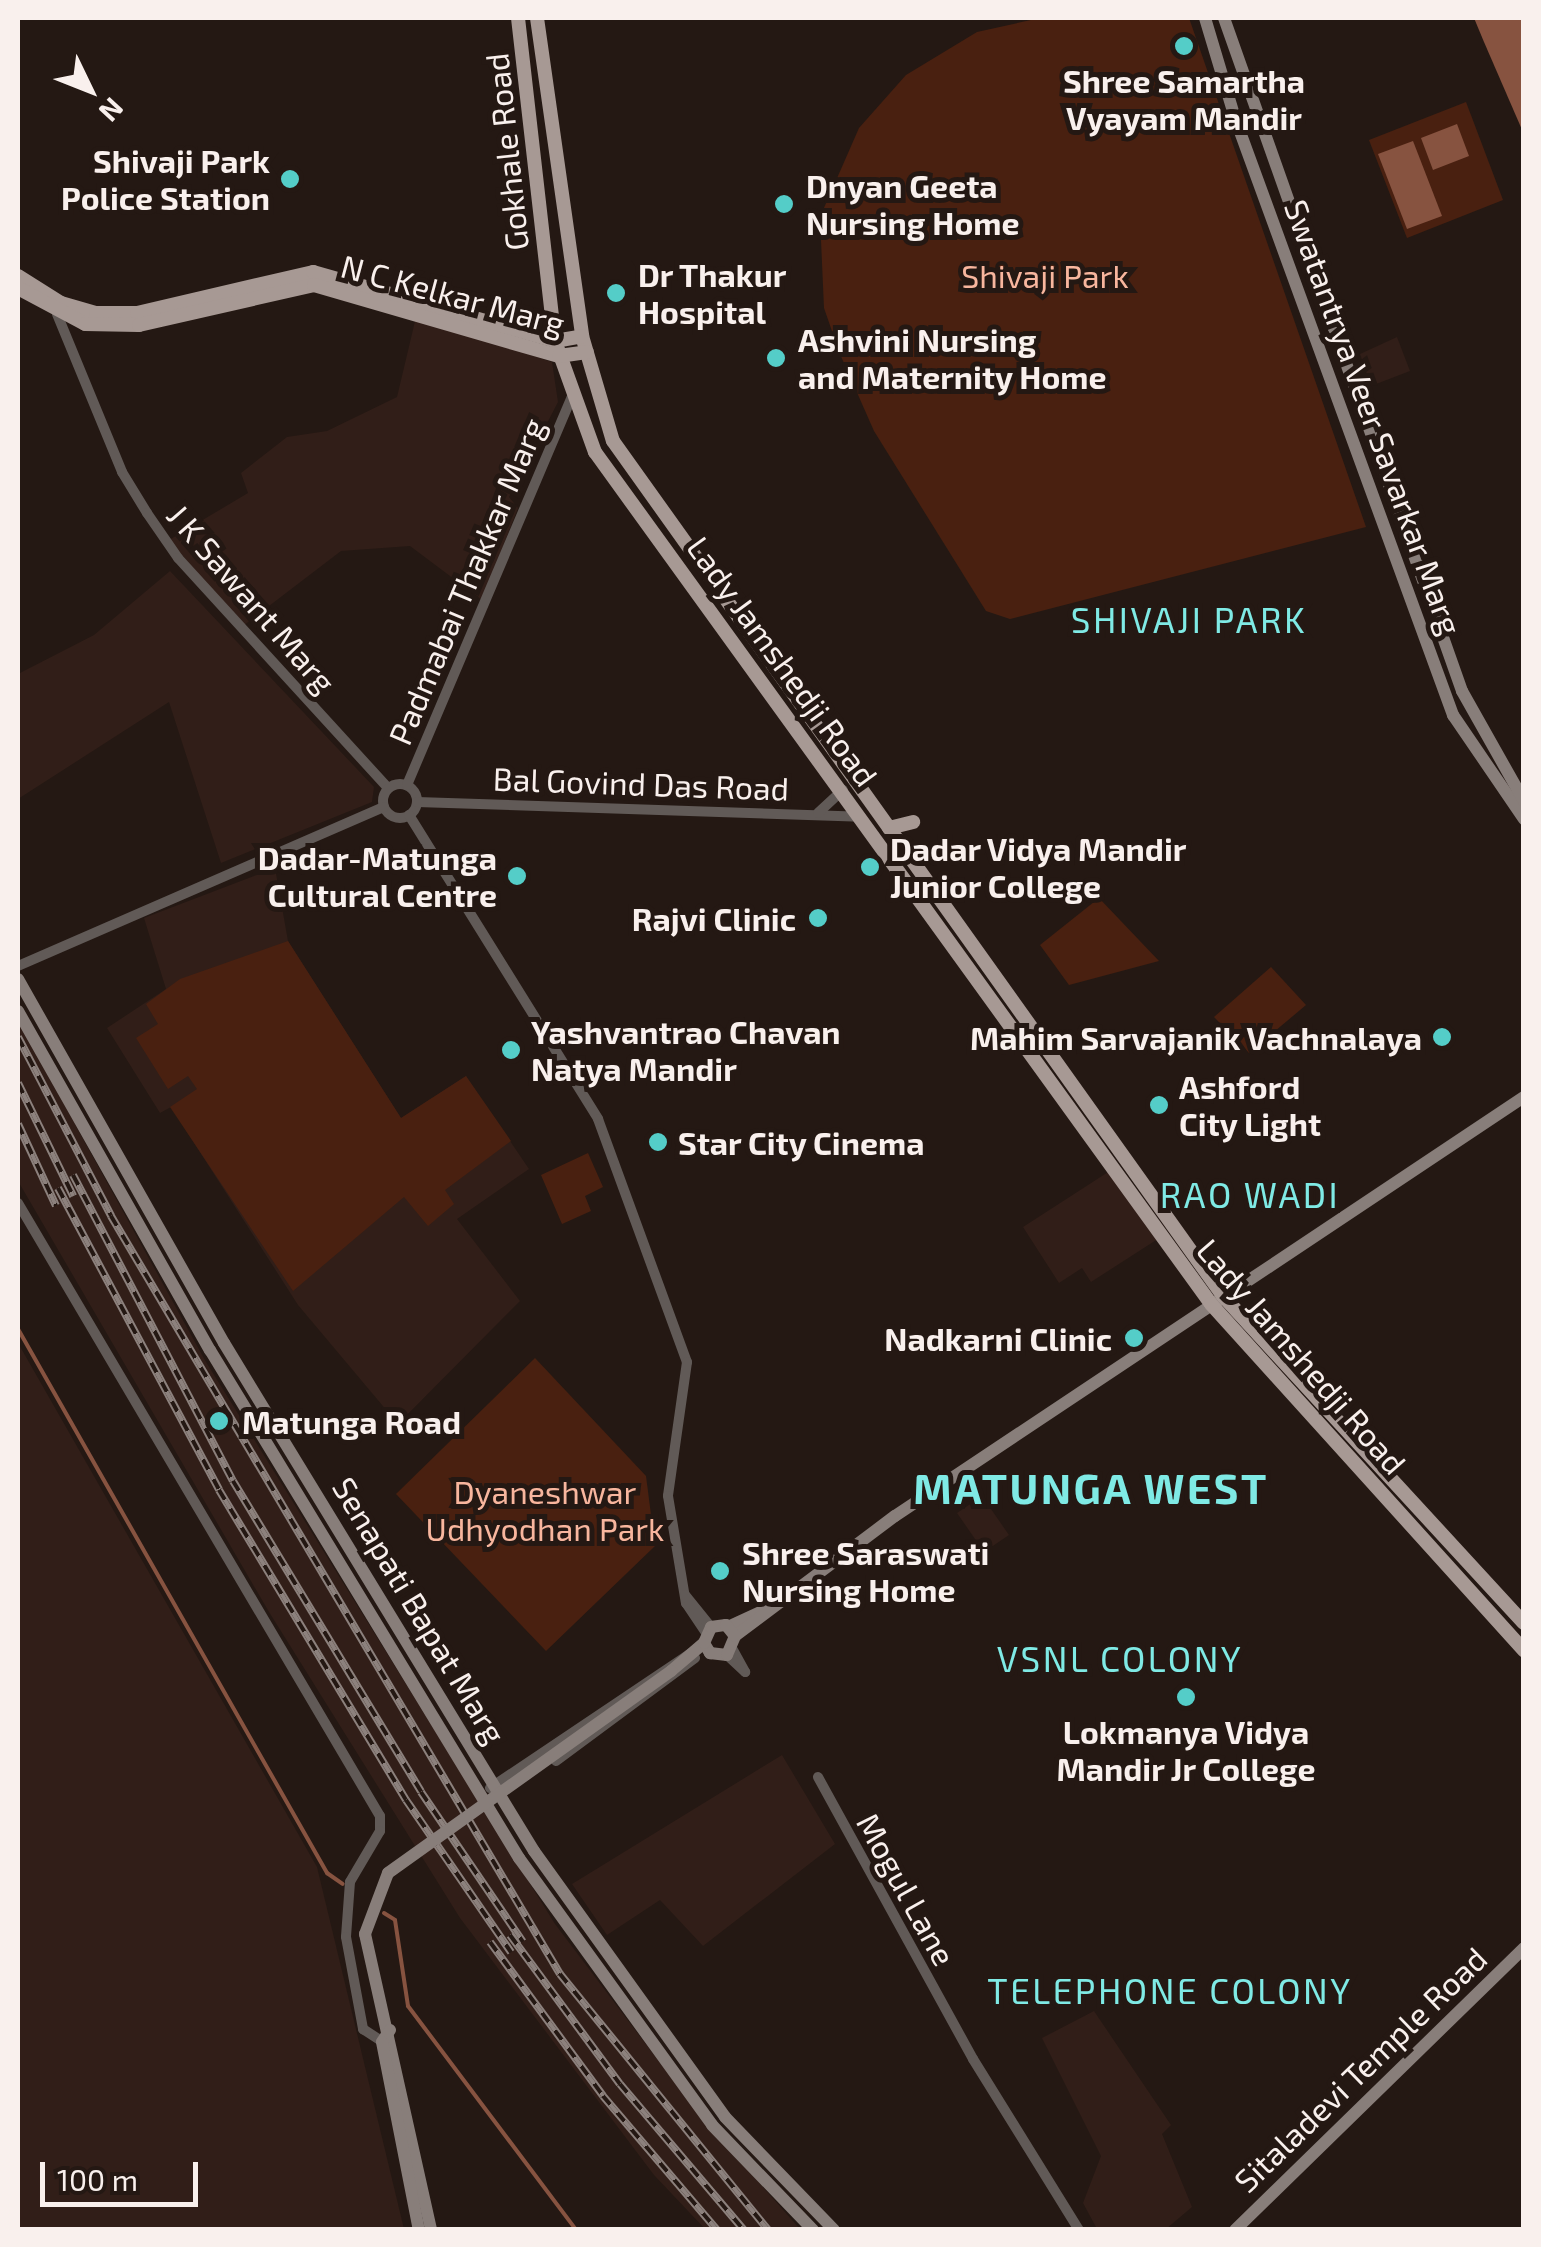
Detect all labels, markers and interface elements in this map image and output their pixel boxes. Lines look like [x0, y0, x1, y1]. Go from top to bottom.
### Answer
marker: Shree Samartha Vyayam Mandir [1173, 35, 1195, 57]
north arrow [40, 40, 140, 140]
street label: Gokhale Road [477, 51, 535, 253]
place label: Shree Samartha Vyayam Mandir [1063, 62, 1305, 137]
text: N [93, 91, 131, 129]
place label: Shivaji Park Police Station [61, 142, 270, 217]
place label: Dnyan Geeta Nursing Home [806, 167, 1020, 242]
marker: Shivaji Park Police Station [279, 168, 301, 190]
marker: Dnyan Geeta Nursing Home [771, 191, 797, 217]
street label: Swatantrya Veer Savarkar Marg [1277, 193, 1471, 641]
street label: N C Kelkar Marg [337, 246, 569, 342]
place label: Dr Thakur Hospital [638, 256, 788, 331]
park label: Shivaji Park [961, 256, 1129, 294]
marker: Dr Thakur Hospital [603, 280, 629, 306]
place label: Ashvini Nursing and Maternity Home [798, 321, 1107, 396]
marker: Ashvini Nursing and Maternity Home [763, 345, 789, 371]
street label: Padmabai Thakkar Marg [380, 411, 552, 751]
street label: J K Sawant Marg [160, 496, 344, 700]
street label: Lady Jamshedji Road [679, 528, 887, 794]
district label: SHIVAJI PARK [1071, 598, 1307, 640]
street label: Bal Govind Das Road [492, 759, 790, 807]
place label: Dadar Vidya Mandir Junior College [890, 830, 1188, 905]
place label: Dadar-Matunga Cultural Centre [258, 839, 497, 914]
marker: Dadar Vidya Mandir Junior College [859, 856, 881, 878]
marker: Dadar-Matunga Cultural Centre [506, 865, 528, 887]
place label: Rajvi Clinic [632, 899, 796, 937]
marker: Rajvi Clinic [805, 905, 831, 931]
place label: Yashvantrao Chavan Natya Mandir [531, 1013, 841, 1088]
place label: Mahim Sarvajanik Vachnalaya [969, 1018, 1422, 1056]
marker: Mahim Sarvajanik Vachnalaya [1431, 1026, 1453, 1048]
marker: Yashvantrao Chavan Natya Mandir [500, 1039, 522, 1061]
place label: Ashford City Light [1179, 1068, 1322, 1143]
marker: Ashford City Light [1148, 1094, 1170, 1116]
place label: Star City Cinema [678, 1123, 926, 1161]
marker: Star City Cinema [647, 1131, 669, 1153]
district label: RAO WADI [1159, 1173, 1341, 1215]
street label: Lady Jamshedji Road [1189, 1230, 1415, 1482]
place label: Nadkarni Clinic [884, 1319, 1112, 1357]
marker: Nadkarni Clinic [1121, 1325, 1147, 1351]
place label: Matunga Road [242, 1402, 461, 1440]
marker: Matunga Road [206, 1408, 232, 1434]
district label: MATUNGA WEST [913, 1462, 1269, 1512]
street label: Senapati Bapat Marg [325, 1470, 515, 1750]
park label: Dyaneshwar Udhyodhan Park [426, 1473, 664, 1548]
place label: Shree Saraswati Nursing Home [742, 1534, 989, 1609]
marker: Shree Saraswati Nursing Home [707, 1558, 733, 1584]
district label: VSNL COLONY [996, 1637, 1244, 1679]
marker: Lokmanya Vidya Mandir Jr College [1175, 1686, 1197, 1708]
place label: Lokmanya Vidya Mandir Jr College [1056, 1713, 1316, 1788]
street label: Mogul Lane [849, 1806, 965, 1972]
street label: Sitaladevi Temple Road [1226, 1938, 1494, 2200]
district label: TELEPHONE COLONY [987, 1969, 1353, 2011]
scale bar [45, 2142, 202, 2204]
text: 100 m [57, 2161, 138, 2197]

